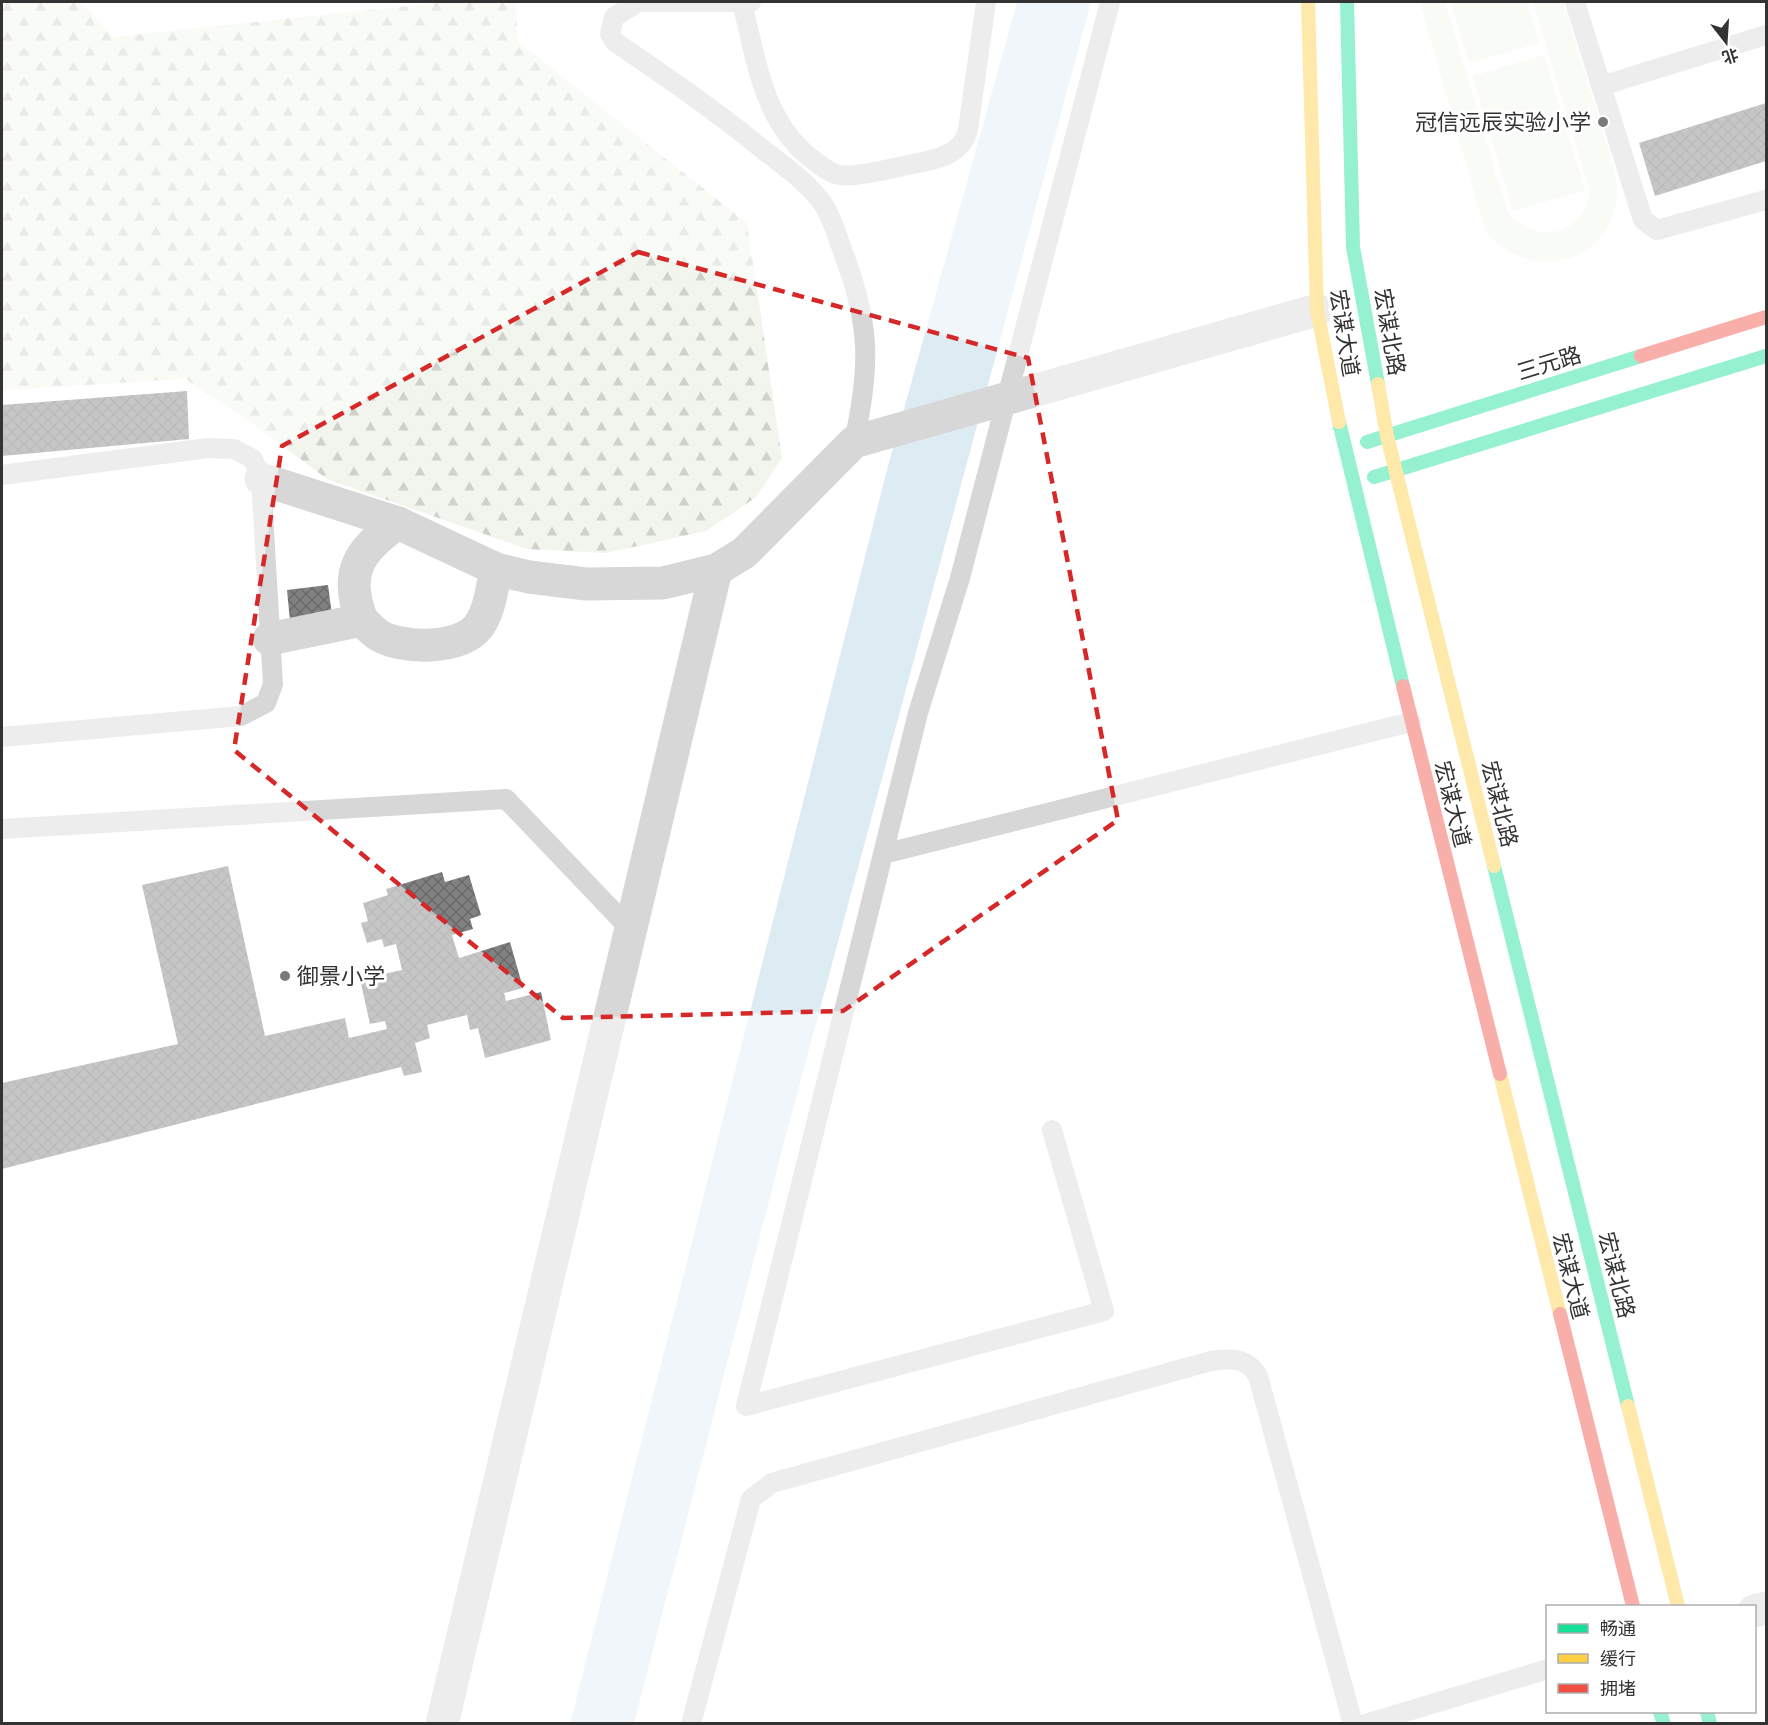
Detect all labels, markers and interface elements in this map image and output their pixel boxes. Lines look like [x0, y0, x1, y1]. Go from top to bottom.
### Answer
north arrow [1696, 12, 1756, 72]
text: 北 [1720, 44, 1741, 68]
place label: 冠信远辰实验小学 [1415, 108, 1591, 136]
marker: 冠信远辰实验小学 [1596, 115, 1610, 129]
street label: 宏谋北路 [1369, 286, 1411, 378]
street label: 宏谋大道 [1324, 287, 1366, 379]
street label: 三元路 [1513, 340, 1585, 386]
street label: 宏谋大道 [1429, 758, 1477, 850]
street label: 宏谋北路 [1476, 758, 1524, 850]
place label: 御景小学 [297, 962, 385, 990]
marker: 御景小学 [278, 969, 292, 983]
street label: 宏谋北路 [1593, 1229, 1641, 1321]
street label: 宏谋大道 [1547, 1230, 1595, 1322]
legend [1546, 1605, 1756, 1713]
text: 畅通 [1600, 1617, 1636, 1640]
text: 缓行 [1600, 1647, 1636, 1670]
text: 拥堵 [1600, 1677, 1636, 1700]

